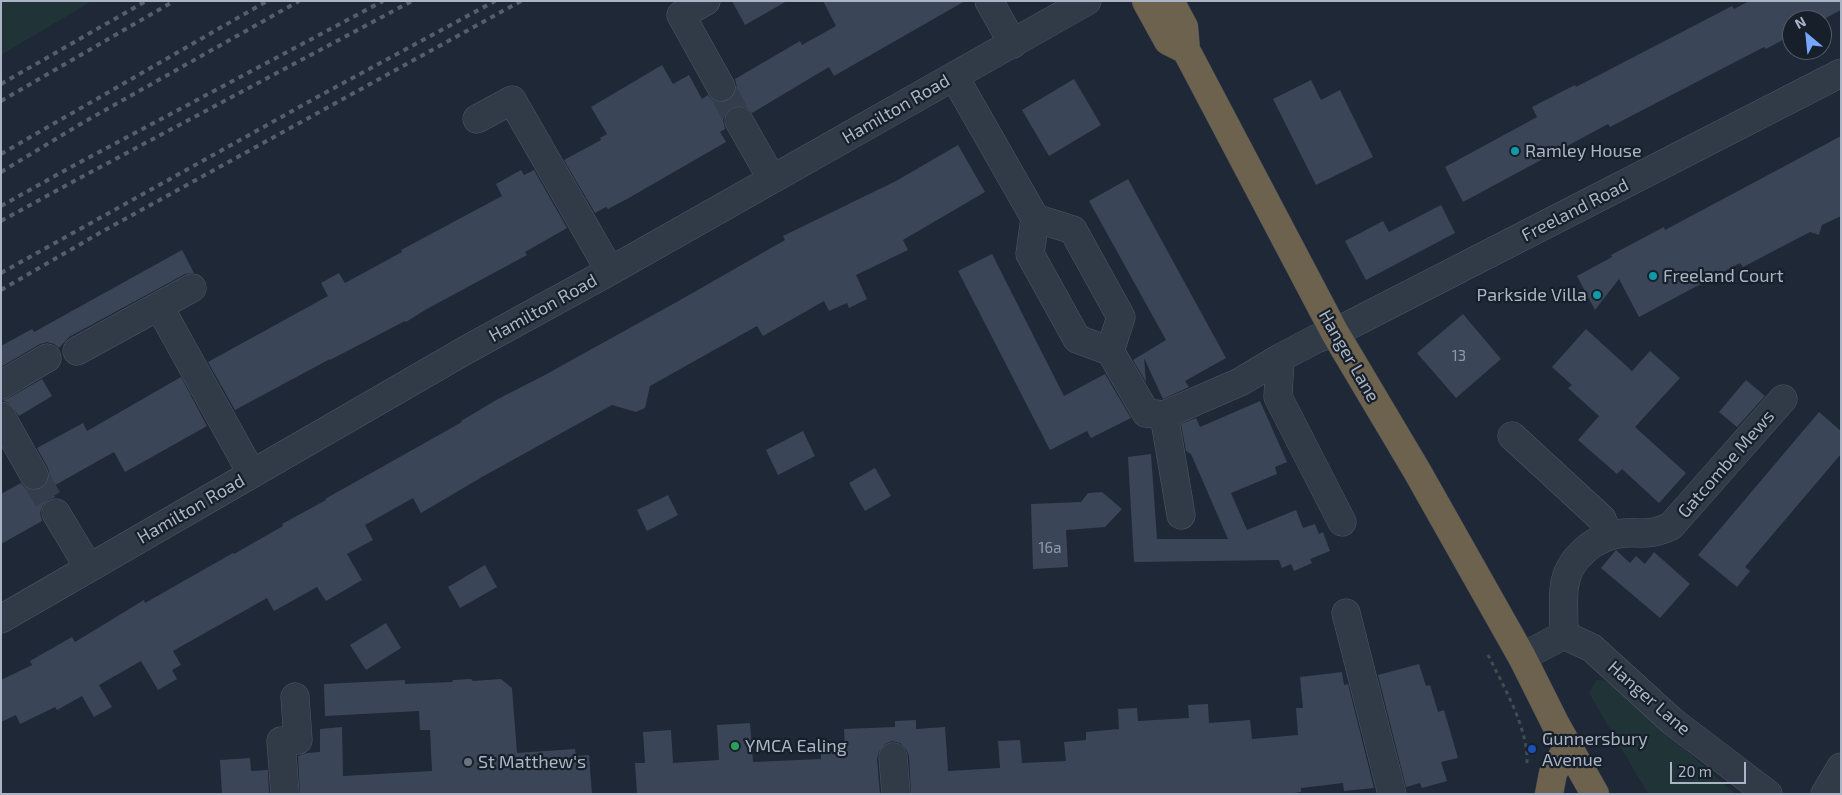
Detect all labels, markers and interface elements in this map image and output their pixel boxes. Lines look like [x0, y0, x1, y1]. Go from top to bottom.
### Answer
north arrow [1782, 10, 1832, 60]
text: N [1792, 12, 1809, 32]
street label: Hamilton Road [838, 70, 954, 148]
place label: Ramley House [1525, 140, 1642, 162]
marker: Ramley House [1509, 145, 1521, 157]
street label: Freeland Road [1518, 174, 1632, 246]
place label: Freeland Court [1663, 265, 1784, 287]
street label: Hamilton Road [485, 269, 601, 347]
marker: Freeland Court [1647, 270, 1659, 282]
place label: Parkside Villa [1477, 284, 1587, 306]
marker: Parkside Villa [1591, 289, 1603, 301]
street label: Hanger Lane [1314, 306, 1384, 406]
house number: 13 [1452, 347, 1466, 365]
street label: Gatcombe Mews [1673, 406, 1779, 522]
street label: Hamilton Road [133, 470, 249, 548]
house number: 16a [1039, 539, 1061, 557]
street label: Hanger Lane [1603, 656, 1695, 740]
place label: Gunnersbury Avenue [1542, 728, 1648, 771]
place label: YMCA Ealing [745, 735, 847, 757]
marker: YMCA Ealing [729, 740, 741, 752]
marker: Gunnersbury Avenue [1526, 743, 1538, 755]
place label: St Matthew's [478, 751, 586, 773]
scale bar [1672, 752, 1748, 784]
marker: St Matthew's [462, 756, 474, 768]
text: 20 m [1678, 762, 1712, 780]

